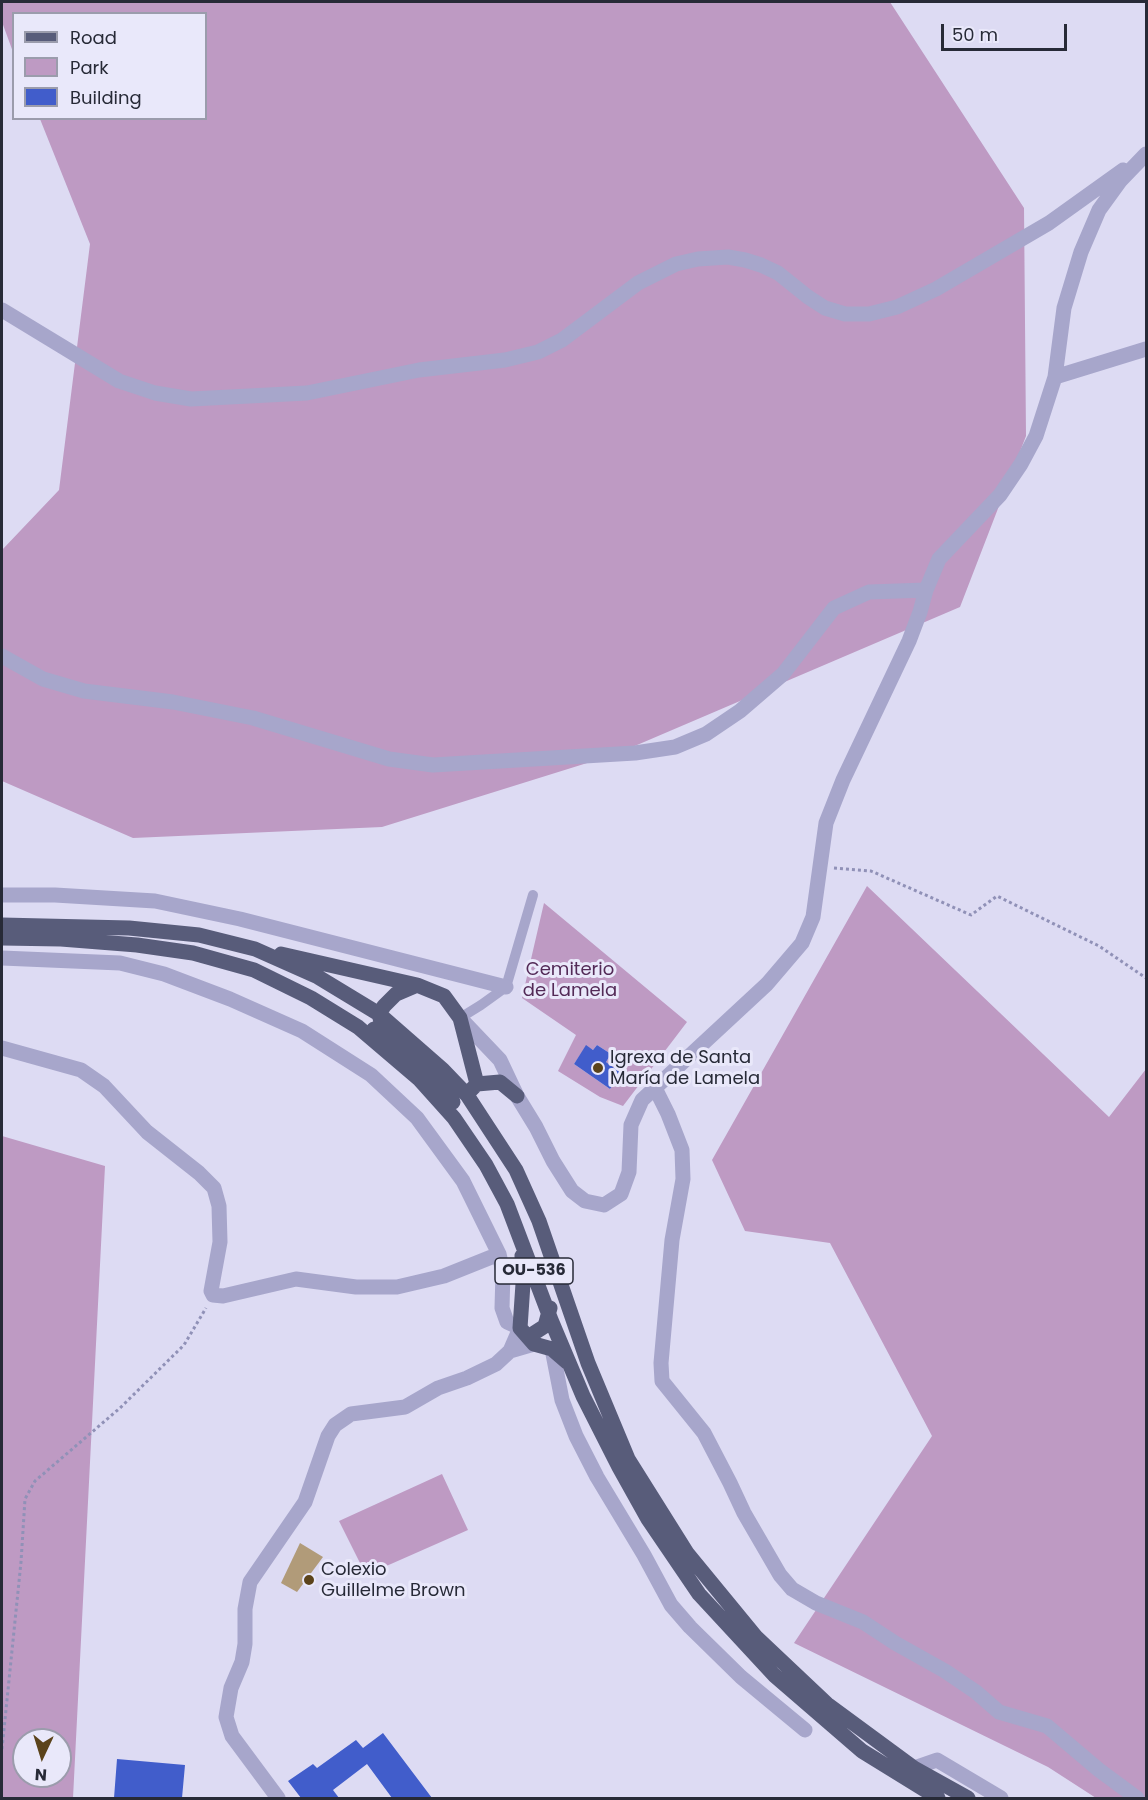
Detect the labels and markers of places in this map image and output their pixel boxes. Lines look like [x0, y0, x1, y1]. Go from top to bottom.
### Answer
place label: Igrexa de Santa María de Lamela [610, 1047, 760, 1090]
marker: Igrexa de Santa María de Lamela [591, 1061, 605, 1075]
place label: Colexio Guillelme Brown [321, 1559, 465, 1602]
marker: Colexio Guillelme Brown [302, 1573, 316, 1587]

